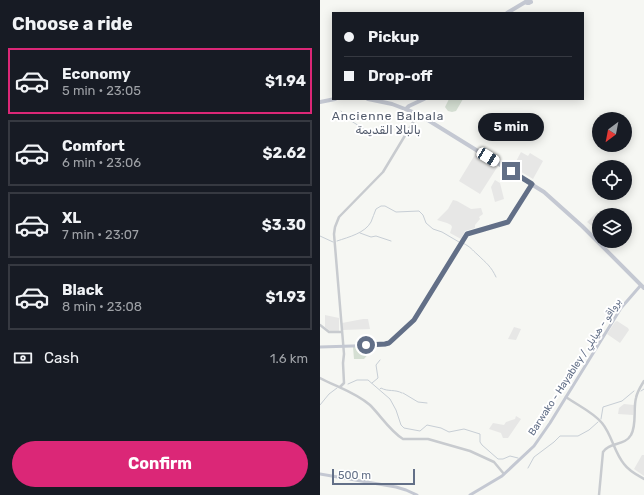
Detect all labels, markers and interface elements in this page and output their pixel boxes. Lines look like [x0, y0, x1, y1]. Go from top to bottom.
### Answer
text: Choose a ride [12, 13, 133, 35]
text: Pickup [368, 28, 419, 46]
icon: car [14, 63, 50, 99]
text: Economy [62, 65, 131, 83]
text: Drop-off [368, 67, 432, 85]
text: $1.94 [265, 72, 306, 90]
text: 5 min · 23:05 [62, 83, 141, 98]
district label: Ancienne Balbala بالبالا القديمة [332, 109, 444, 137]
north arrow [592, 112, 632, 152]
map controls [592, 112, 632, 248]
callout: 5 min [478, 113, 544, 141]
text: 5 min [493, 119, 529, 134]
icon: car [14, 135, 50, 171]
text: Comfort [62, 137, 125, 155]
text: $2.62 [263, 144, 306, 162]
car [475, 146, 501, 168]
text: 6 min · 23:06 [62, 155, 141, 170]
button: locate [592, 160, 632, 200]
route end [502, 162, 520, 180]
icon: car [14, 207, 50, 243]
button: layers [592, 208, 632, 248]
text: XL [62, 209, 81, 227]
text: $3.30 [262, 216, 306, 234]
text: 7 min · 23:07 [62, 227, 139, 242]
icon: car [14, 279, 50, 315]
text: Black [62, 281, 103, 299]
text: $1.93 [265, 288, 306, 306]
street label: Barwako - Hayabley / برواقو - هيابلي [526, 296, 626, 439]
text: 8 min · 23:08 [62, 299, 142, 314]
route start [357, 336, 375, 354]
icon: cash [12, 347, 34, 369]
text: Cash [44, 349, 79, 367]
text: 1.6 km [270, 351, 308, 366]
button: Confirm [12, 441, 308, 487]
scale bar [332, 467, 415, 486]
text: 500 m [338, 469, 371, 482]

